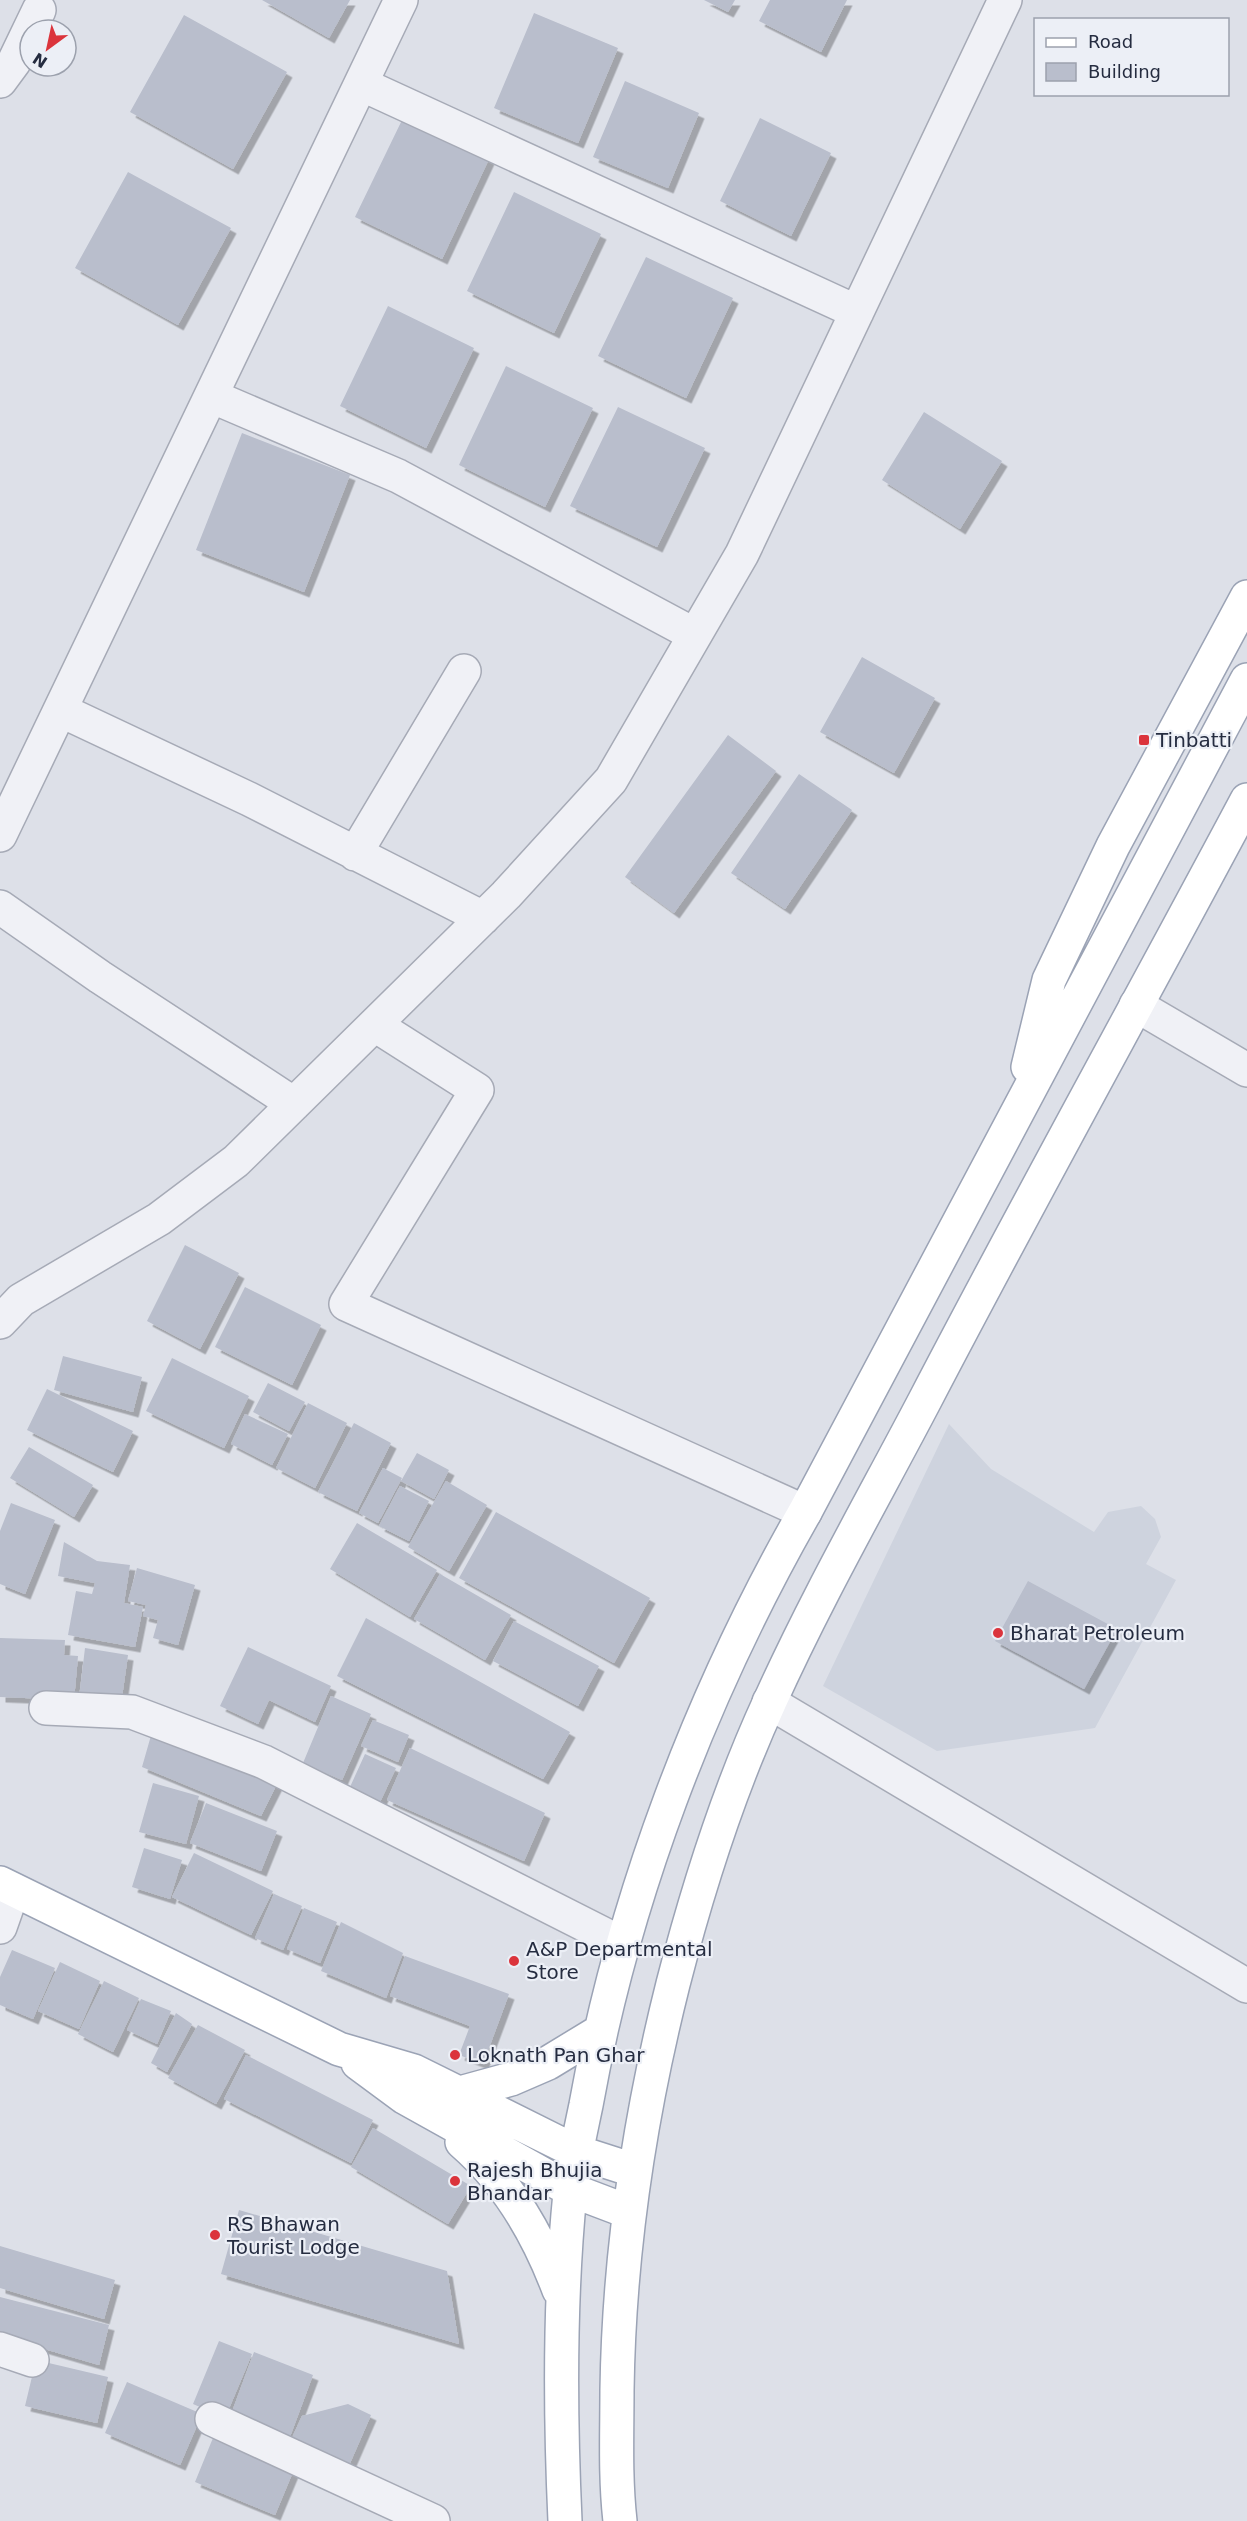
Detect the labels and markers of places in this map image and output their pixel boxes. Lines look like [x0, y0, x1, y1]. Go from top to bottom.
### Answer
place label: Tinbatti [1155, 728, 1232, 752]
marker: Tinbatti [1137, 733, 1151, 747]
place label: Bharat Petroleum [1010, 1621, 1185, 1645]
marker: Bharat Petroleum [991, 1626, 1005, 1640]
place label: A&P Departmental Store [526, 1937, 713, 1984]
marker: A&P Departmental Store [507, 1954, 521, 1968]
place label: Loknath Pan Ghar [467, 2043, 645, 2067]
marker: Loknath Pan Ghar [448, 2048, 462, 2062]
place label: Rajesh Bhujia Bhandar [467, 2158, 602, 2205]
marker: Rajesh Bhujia Bhandar [448, 2174, 462, 2188]
place label: RS Bhawan Tourist Lodge [226, 2212, 360, 2259]
marker: RS Bhawan Tourist Lodge [208, 2228, 222, 2242]

